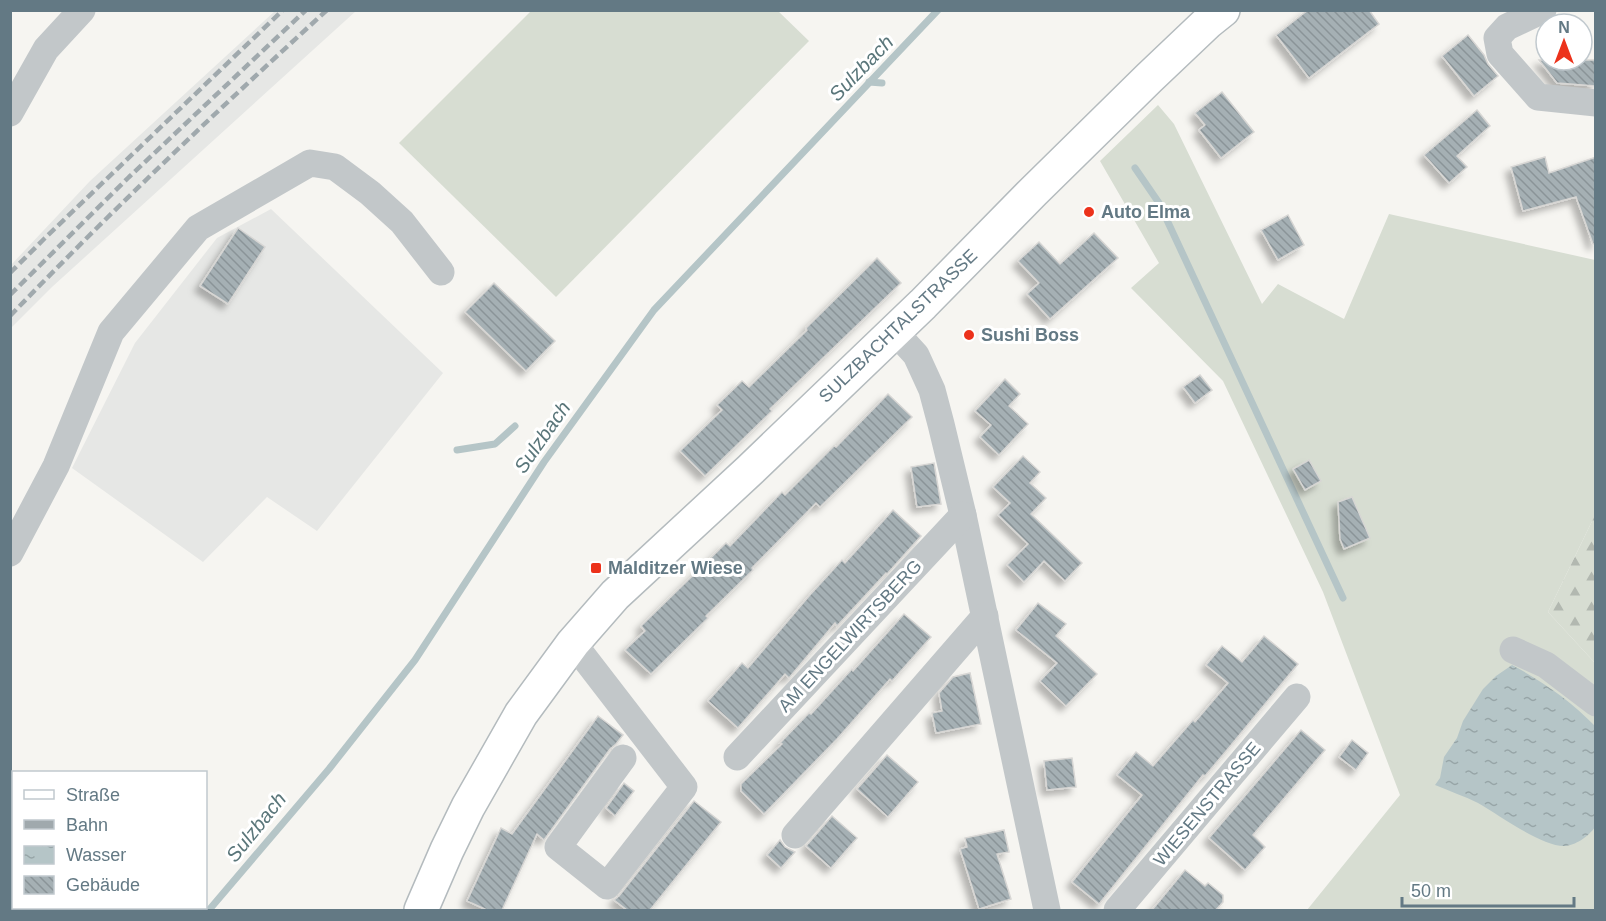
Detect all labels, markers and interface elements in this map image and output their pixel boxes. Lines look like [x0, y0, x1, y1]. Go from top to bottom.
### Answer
north arrow [1534, 12, 1594, 72]
text: N [1558, 19, 1570, 36]
water label: Sulzbach [825, 31, 897, 105]
place label: Auto Elma [1101, 202, 1191, 222]
marker: Auto Elma [1082, 205, 1096, 219]
street label: SULZBACHTALSTRASSE [815, 245, 981, 407]
place label: Sushi Boss [981, 325, 1079, 345]
marker: Sushi Boss [962, 328, 976, 342]
water label: Sulzbach [509, 397, 575, 477]
street label: AM ENGELWIRTSBERG [774, 556, 926, 716]
place label: Malditzer Wiese [608, 558, 743, 578]
marker: Malditzer Wiese [589, 561, 603, 575]
street label: WIESENSTRASSE [1150, 738, 1264, 870]
legend [12, 771, 207, 909]
text: Straße [66, 785, 120, 805]
water label: Sulzbach [222, 788, 290, 866]
text: Bahn [66, 815, 108, 835]
text: Wasser [66, 845, 126, 865]
scale bar [1402, 870, 1574, 908]
text: Gebäude [66, 875, 140, 895]
text: 50 m [1411, 881, 1451, 901]

